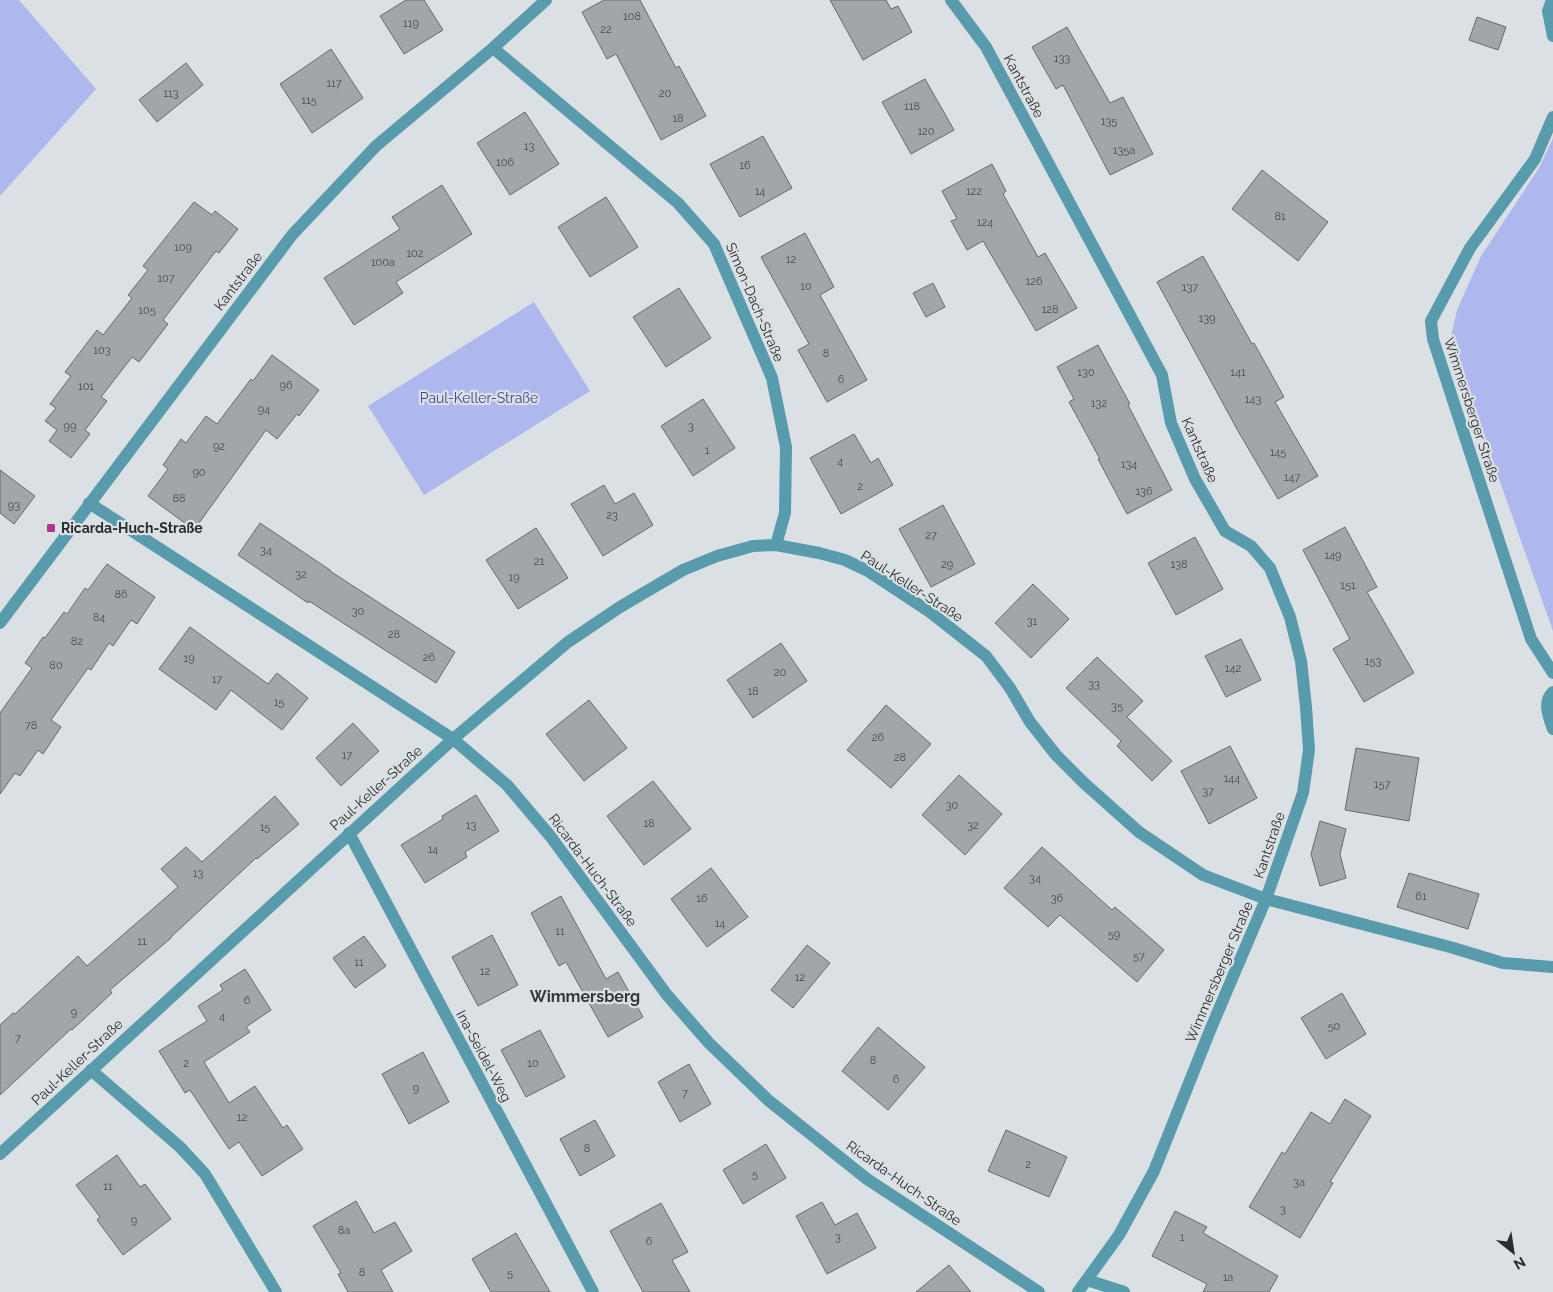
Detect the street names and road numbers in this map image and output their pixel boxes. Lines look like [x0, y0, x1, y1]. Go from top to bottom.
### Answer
street label: Kantstraße [1001, 52, 1047, 120]
street label: Simon-Dach-Straße [723, 240, 787, 364]
street label: Kantstraße [211, 249, 265, 313]
street label: Wimmersberger Straße [1441, 336, 1503, 484]
street label: Kantstraße [1179, 415, 1221, 485]
street label: Paul-Keller-Straße [858, 547, 966, 625]
street label: Paul-Keller-Straße [327, 742, 425, 834]
street label: Kantstraße [1250, 810, 1288, 880]
street label: Ricarda-Huch-Straße [546, 811, 640, 929]
street label: Wimmersberger Straße [1182, 899, 1256, 1045]
street label: Ina-Seidel-Weg [453, 1007, 515, 1105]
street label: Paul-Keller-Straße [28, 1016, 126, 1108]
street label: Ricarda-Huch-Straße [844, 1137, 964, 1229]

